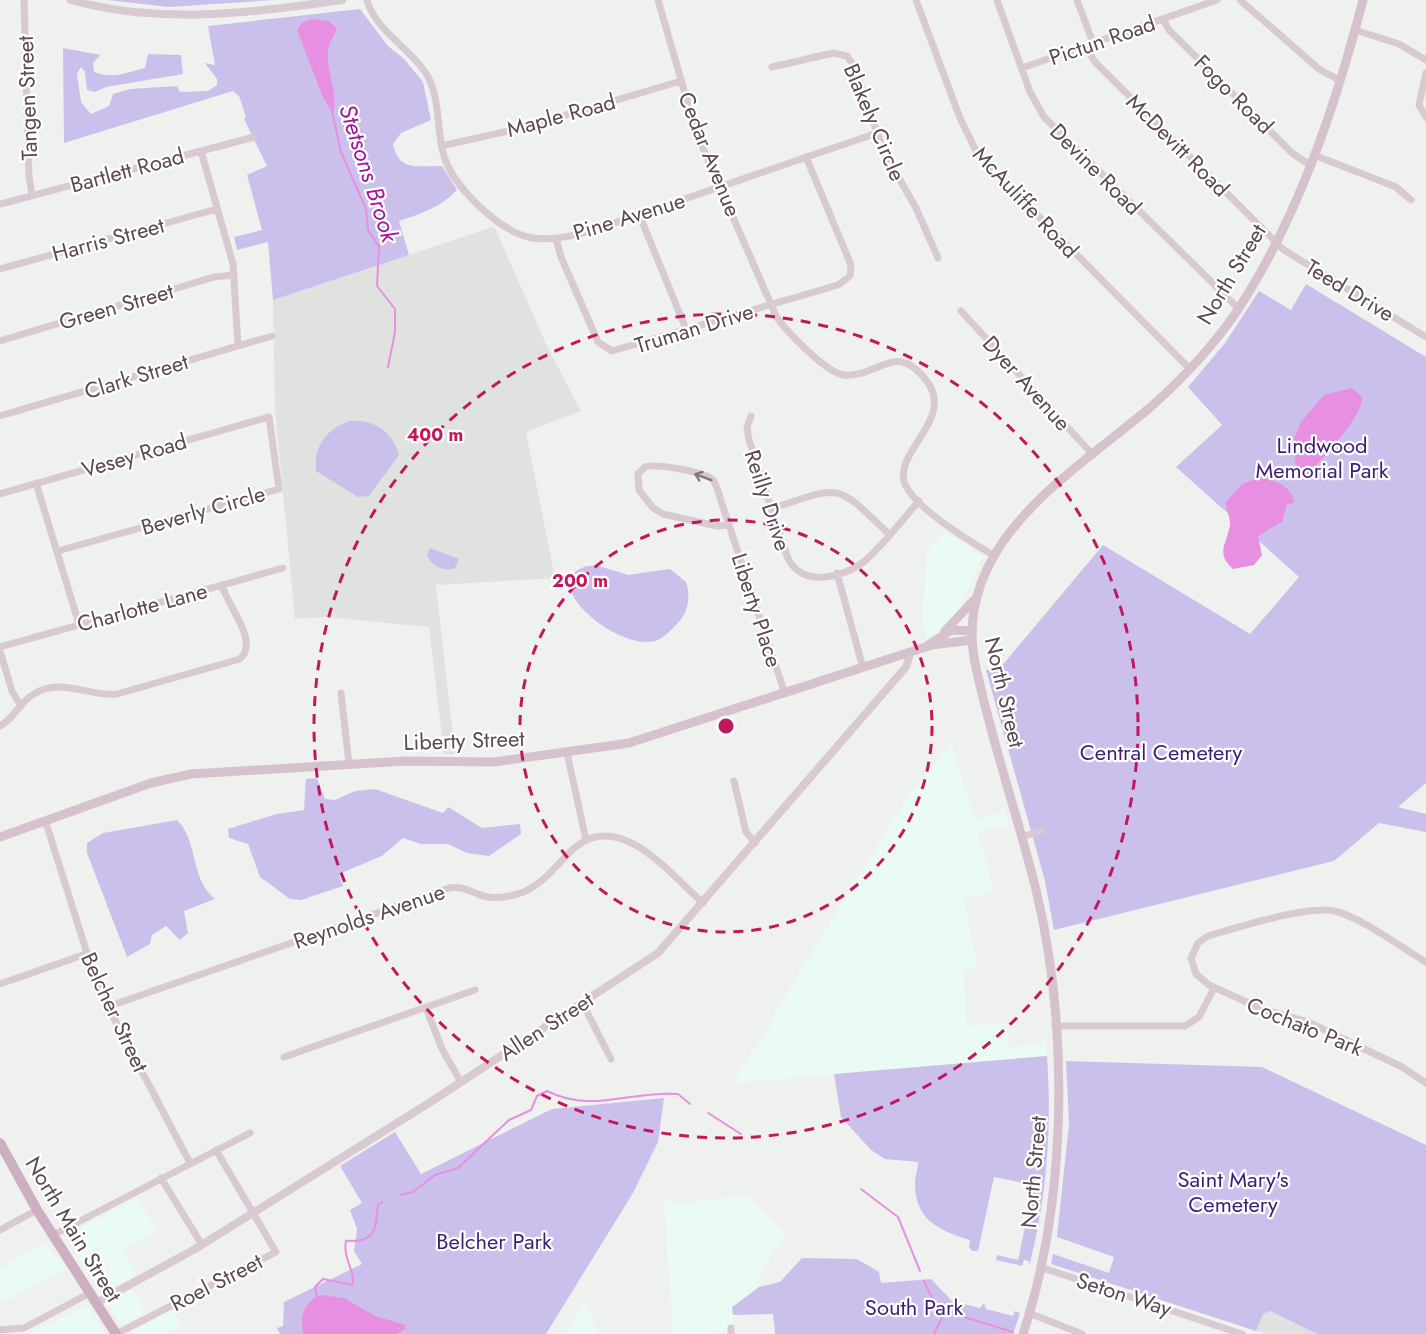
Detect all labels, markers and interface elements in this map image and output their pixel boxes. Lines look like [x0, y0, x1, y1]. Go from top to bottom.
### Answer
street label: Pictun Road [1044, 7, 1160, 73]
street label: Tangen Street [9, 34, 45, 161]
street label: Fogo Road [1187, 47, 1281, 141]
street label: Blakely Circle [836, 58, 914, 186]
street label: Maple Road [503, 85, 619, 145]
street label: McDevitt Road [1119, 86, 1237, 204]
street label: Cedar Avenue [670, 87, 750, 221]
water label: Stetsons Brook [330, 99, 408, 248]
street label: Devine Road [1043, 116, 1149, 222]
street label: Bartlett Road [66, 139, 188, 201]
street label: McAuliffe Road [966, 139, 1086, 265]
street label: Pine Avenue [569, 184, 689, 248]
street label: Harris Street [48, 208, 168, 269]
street label: North Street [1188, 217, 1274, 330]
street label: Teed Drive [1299, 251, 1401, 329]
street label: Green Street [55, 274, 178, 338]
street label: Truman Drive [631, 295, 757, 361]
street label: Dyer Avenue [975, 328, 1079, 438]
street label: Clark Street [80, 345, 193, 407]
text: 400 m [407, 422, 463, 448]
street label: Vesey Road [78, 425, 190, 485]
park label: Lindwood Memorial Park [1255, 429, 1389, 486]
street label: Reilly Drive [737, 445, 799, 555]
one-way arrow [694, 470, 713, 481]
street label: Beverly Circle [137, 477, 269, 543]
street label: Liberty Place [724, 549, 790, 671]
text: 200 m [552, 568, 608, 594]
street label: Charlotte Lane [73, 574, 211, 640]
street label: North Street [977, 634, 1033, 751]
centre of rings [716, 716, 736, 736]
street label: Liberty Street [403, 722, 526, 758]
park label: Central Cemetery [1080, 736, 1243, 768]
street label: Reynolds Avenue [289, 875, 449, 957]
street label: Belcher Street [73, 947, 157, 1078]
street label: Allen Street [493, 983, 600, 1068]
street label: Cochato Park [1242, 988, 1368, 1064]
street label: North Street [1012, 1114, 1054, 1229]
street label: North Main Street [18, 1150, 131, 1308]
park label: Saint Mary's Cemetery [1177, 1163, 1289, 1220]
park label: Belcher Park [436, 1225, 552, 1257]
street label: Roel Street [164, 1245, 268, 1319]
street label: Seton Way [1072, 1264, 1176, 1325]
park label: South Park [865, 1291, 963, 1323]

